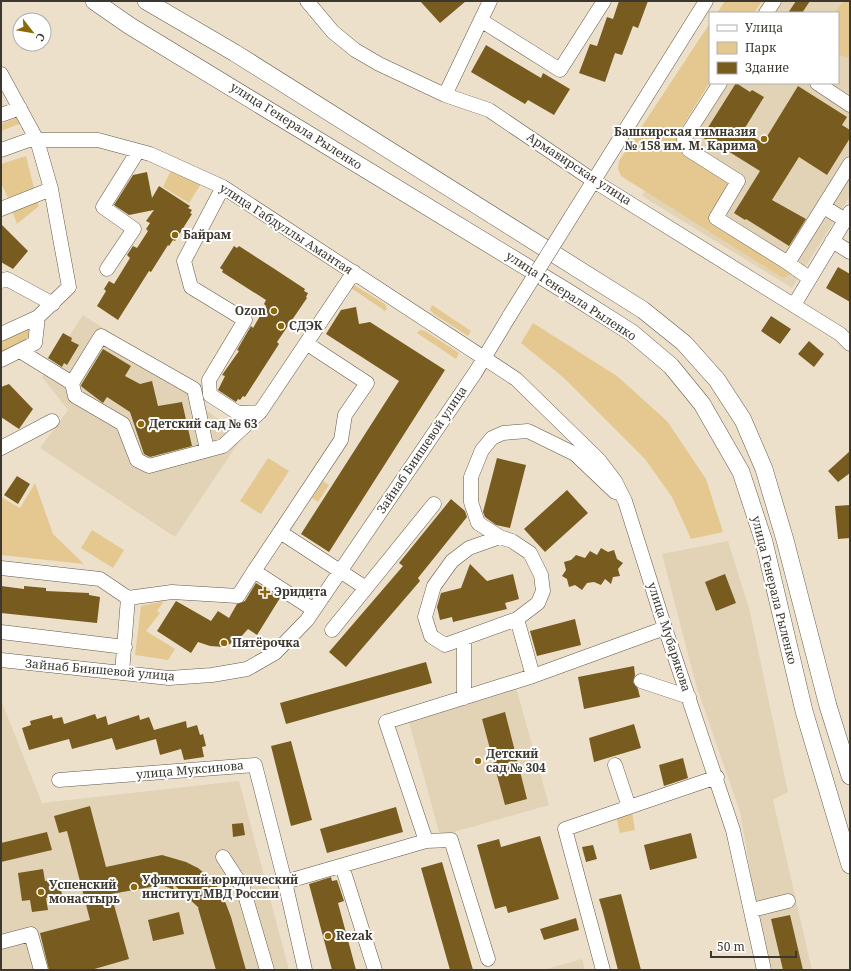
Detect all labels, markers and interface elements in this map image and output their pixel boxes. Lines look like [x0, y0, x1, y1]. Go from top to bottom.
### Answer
north arrow [12, 12, 52, 52]
legend [709, 12, 839, 84]
text: Улица [745, 19, 783, 36]
text: С [33, 30, 49, 44]
text: Парк [745, 39, 777, 56]
text: Здание [745, 59, 789, 76]
street label: улица Генерала Рыленко [227, 78, 366, 173]
place label: Башкирская гимназия № 158 им. М. Карима [614, 123, 757, 154]
street label: Армавирская улица [523, 128, 635, 209]
marker: Башкирская гимназия № 158 им. М. Карима [759, 134, 769, 144]
street label: улица Габдуллы Амантая [216, 179, 356, 278]
place label: Байрам [183, 226, 232, 243]
marker: Байрам [170, 230, 180, 240]
street label: улица Генерала Рыленко [503, 247, 640, 344]
place label: Ozon [235, 302, 266, 319]
marker: Ozon [269, 306, 279, 316]
place label: СДЭК [289, 317, 323, 334]
marker: СДЭК [276, 321, 286, 331]
street label: Зайнаб Биишевой улица [372, 382, 471, 517]
place label: Детский сад № 63 [149, 415, 258, 432]
marker: Детский сад № 63 [136, 419, 146, 429]
street label: улица Генерала Рыленко [748, 514, 801, 666]
street label: улица Мубарякова [644, 580, 695, 694]
place label: Эридита [274, 583, 327, 600]
marker: Эридита [259, 586, 271, 598]
place label: Пятёрочка [232, 634, 300, 651]
marker: Пятёрочка [219, 638, 229, 648]
street label: Зайнаб Биишевой улица [24, 654, 176, 685]
place label: Детский сад № 304 [486, 745, 546, 776]
street label: улица Муксинова [135, 756, 245, 783]
marker: Детский сад № 304 [473, 756, 483, 766]
place label: Уфимский юридический институт МВД России [142, 871, 298, 902]
place label: Успенский монастырь [49, 876, 120, 907]
marker: Уфимский юридический институт МВД России [129, 882, 139, 892]
marker: Успенский монастырь [36, 887, 46, 897]
place label: Rezak [336, 927, 373, 944]
marker: Rezak [323, 931, 333, 941]
scale bar [711, 933, 796, 959]
text: 50 m [717, 938, 745, 955]

